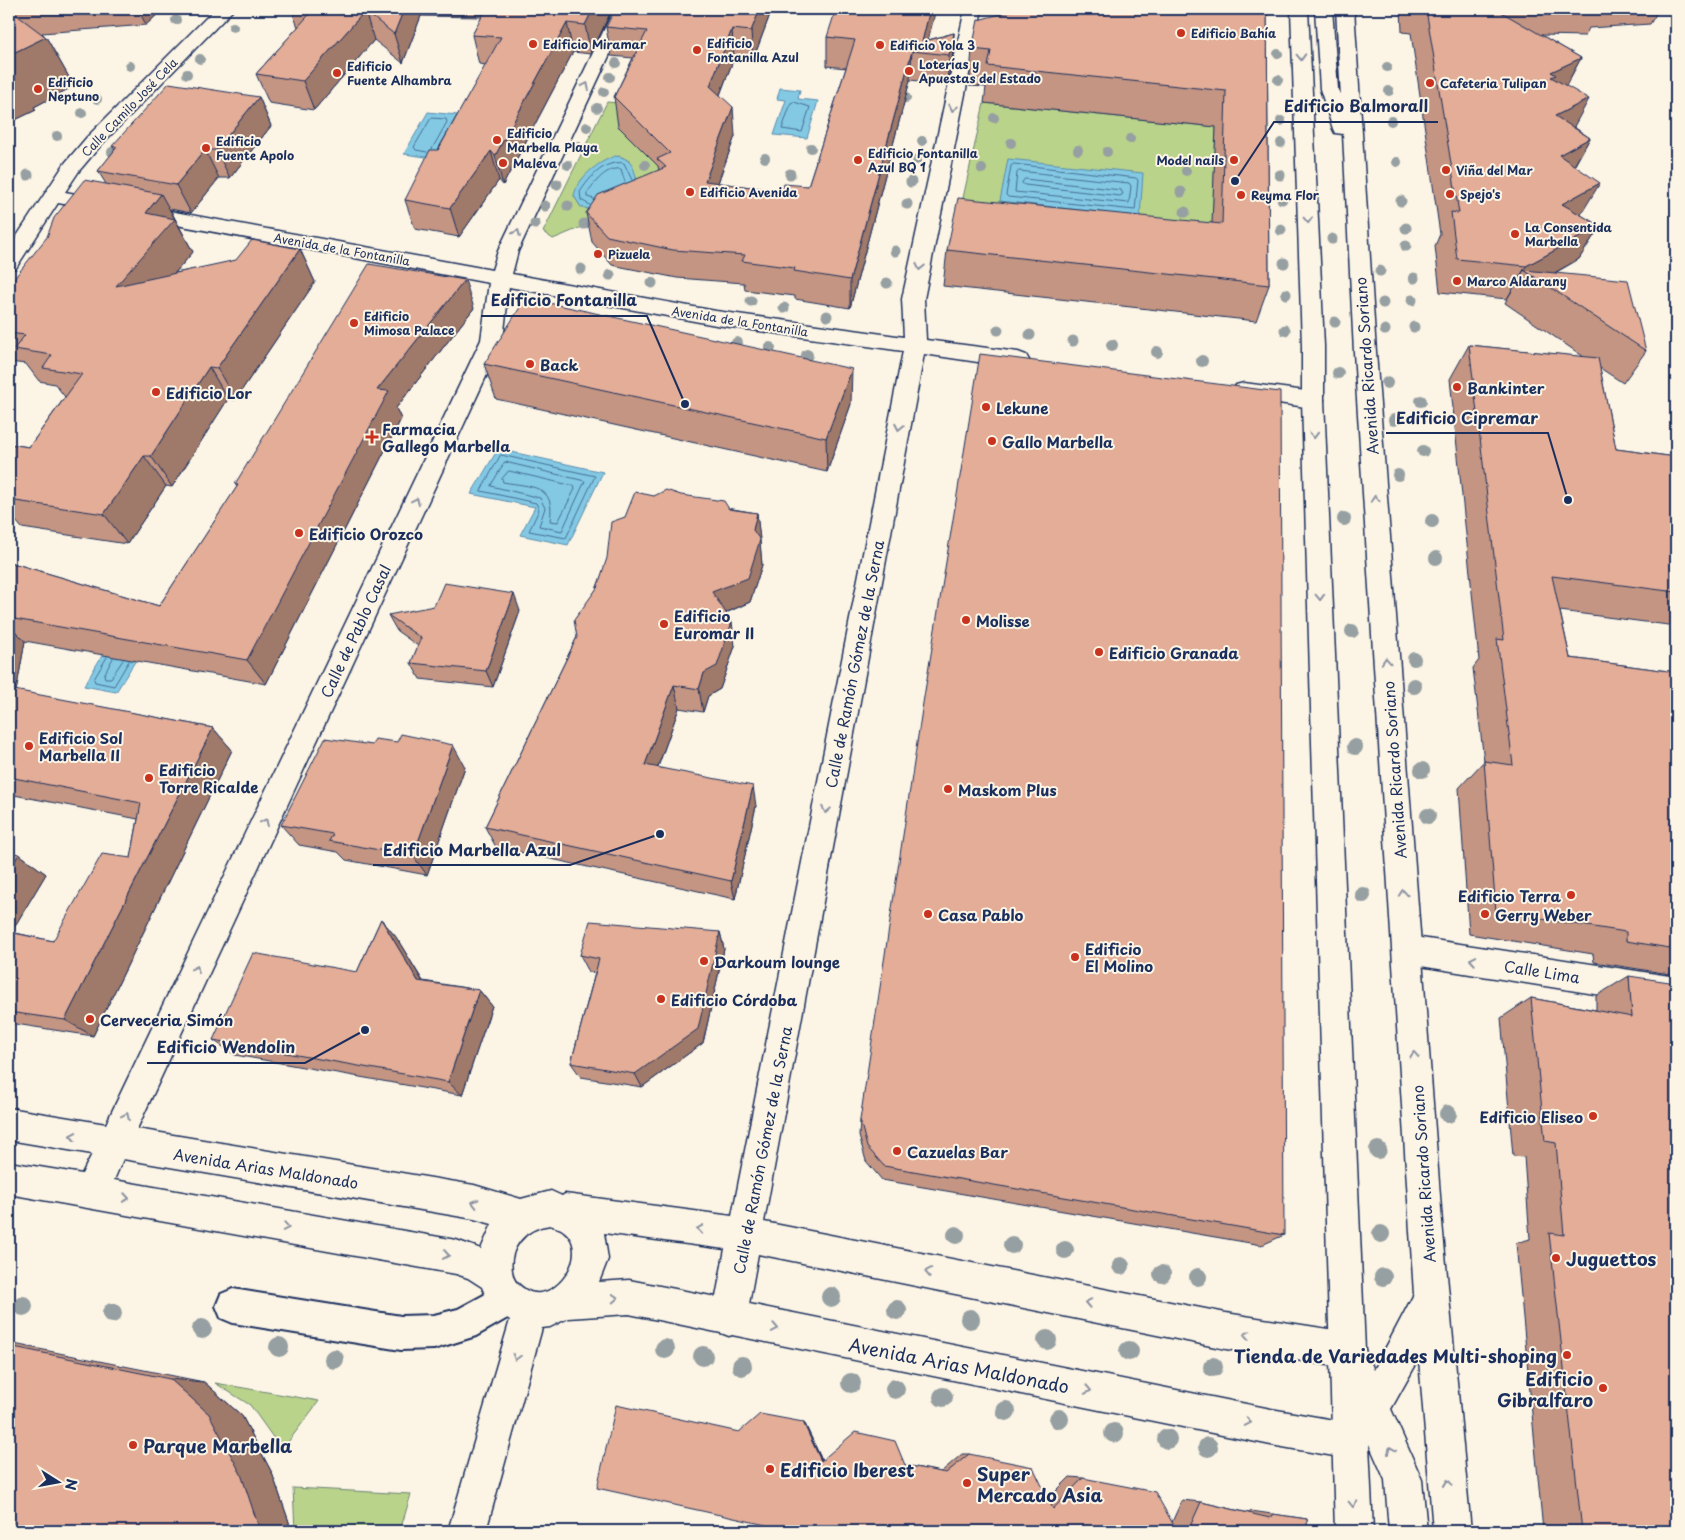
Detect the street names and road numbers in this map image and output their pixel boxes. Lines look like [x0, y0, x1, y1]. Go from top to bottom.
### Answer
street label: Calle Camilo José Cela [77, 53, 182, 160]
street label: Avenida de la Fontanilla [272, 228, 412, 270]
street label: Avenida Ricardo Soriano [1348, 276, 1384, 456]
street label: Avenida de la Fontanilla [670, 301, 810, 341]
street label: Calle de Ramón Gómez de la Serna [819, 538, 889, 790]
street label: Calle de Pablo Casal [314, 561, 396, 701]
street label: Avenida Ricardo Soriano [1376, 680, 1412, 860]
street label: Calle Lima [1502, 954, 1582, 988]
street label: Calle de Ramón Gómez de la Serna [727, 1024, 797, 1276]
street label: Avenida Ricardo Soriano [1405, 1084, 1441, 1264]
street label: Avenida Arias Maldonado [172, 1142, 360, 1194]
street label: Avenida Arias Maldonado [846, 1330, 1072, 1400]

